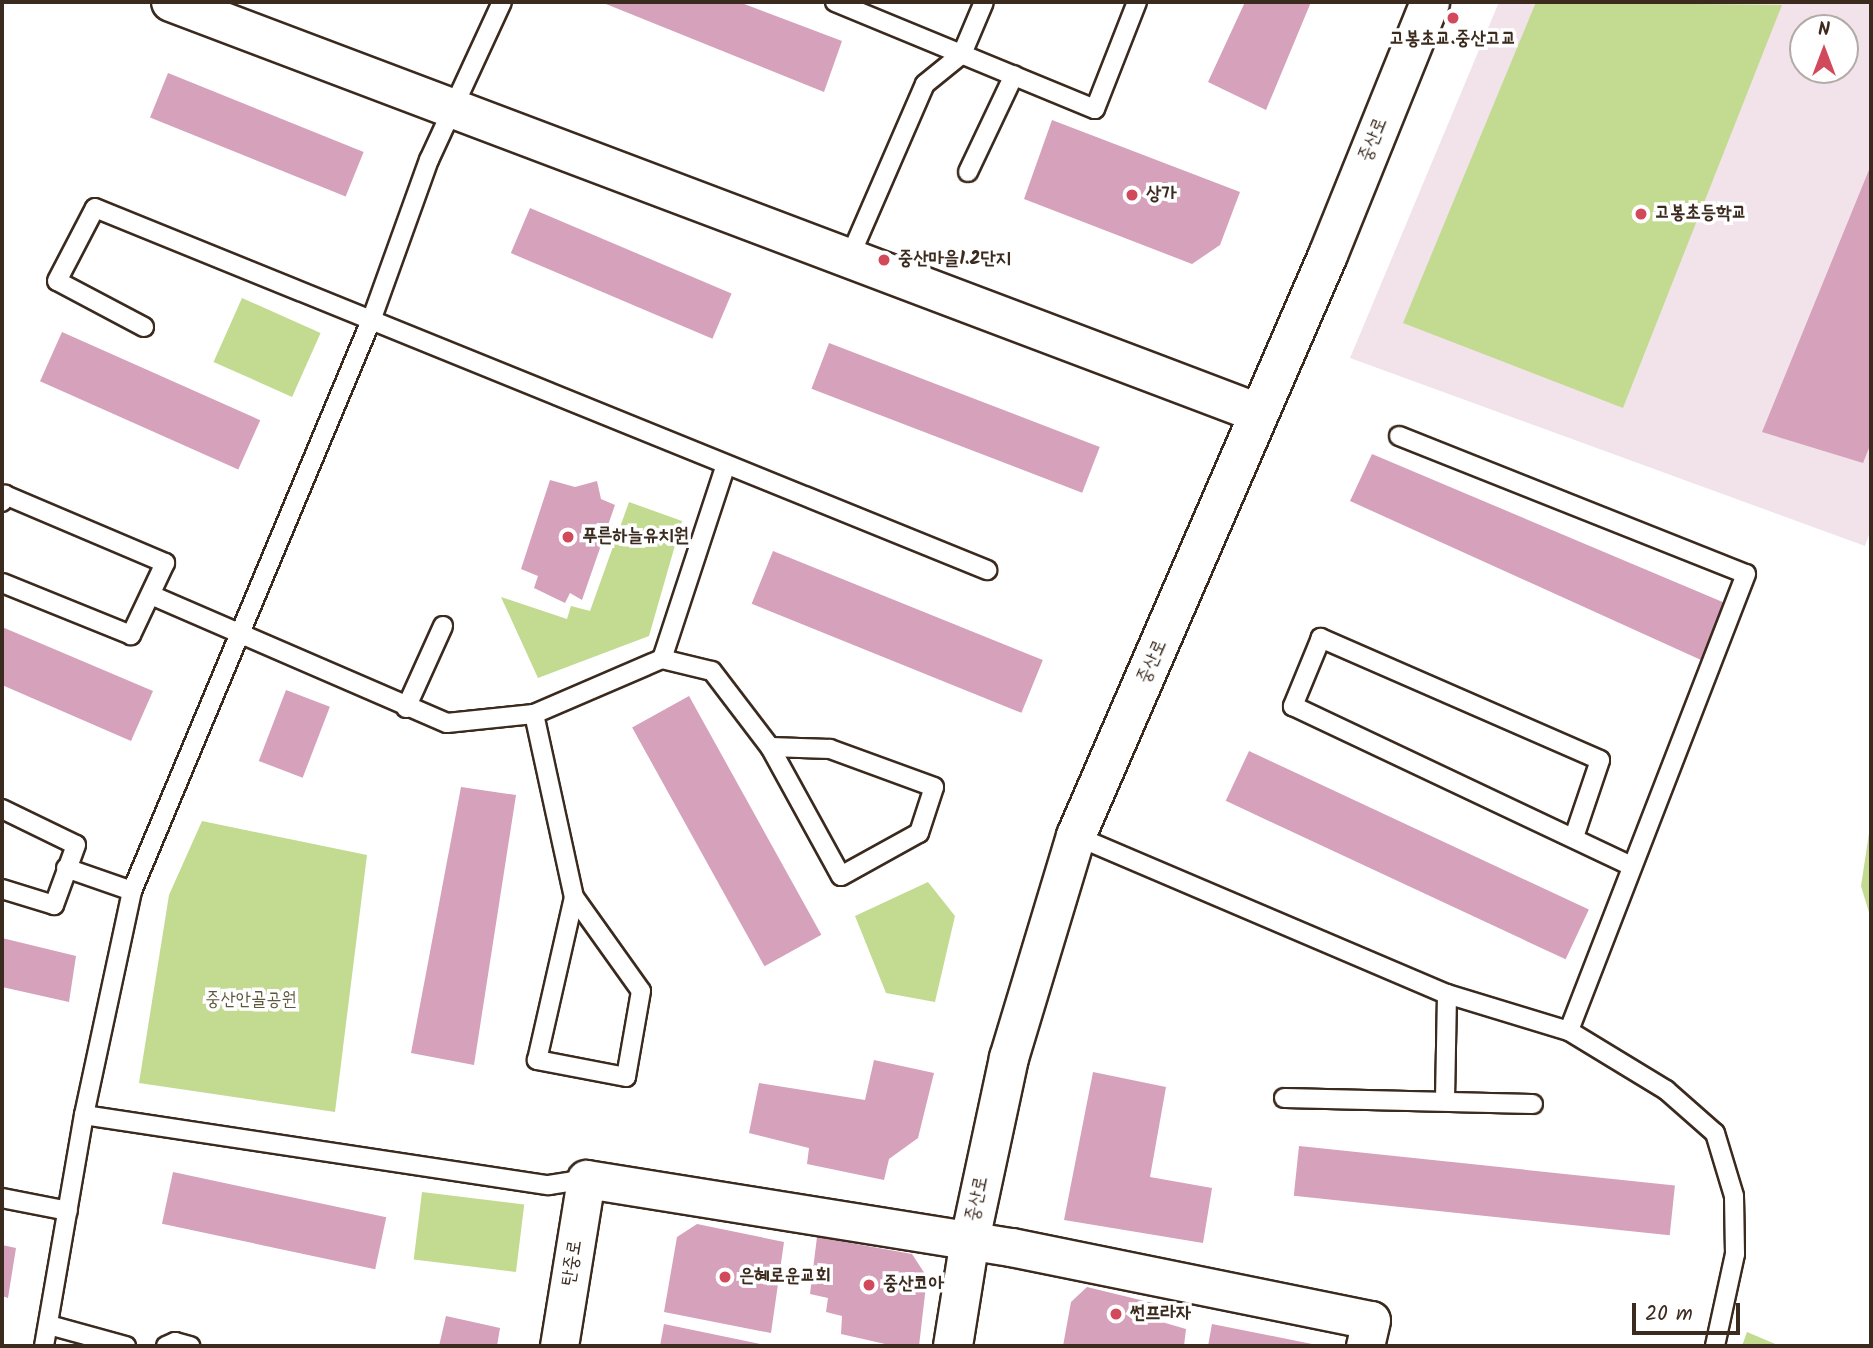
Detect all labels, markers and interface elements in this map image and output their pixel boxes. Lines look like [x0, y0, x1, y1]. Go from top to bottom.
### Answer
marker: 고봉초교.중산고교 [1445, 10, 1461, 26]
north arrow [1789, 14, 1859, 84]
text: N [1818, 15, 1830, 45]
place label: 고봉초교.중산고교 [1390, 29, 1516, 51]
street label: 중산로 [1355, 114, 1393, 166]
place label: 상가 [1146, 184, 1177, 206]
marker: 상가 [1124, 187, 1140, 203]
place label: 고봉초등학교 [1655, 203, 1747, 225]
marker: 고봉초등학교 [1633, 206, 1649, 222]
place label: 중산마을1.2단지 [898, 249, 1011, 271]
marker: 중산마을1.2단지 [876, 252, 892, 268]
place label: 푸른하늘유치원 [582, 526, 689, 548]
marker: 푸른하늘유치원 [560, 529, 576, 545]
street label: 중산로 [1133, 636, 1173, 688]
park label: 중산안골공원 [205, 990, 297, 1012]
street label: 중산로 [962, 1174, 994, 1224]
street label: 탄중로 [558, 1239, 588, 1287]
place label: 은혜로운교회 [739, 1266, 831, 1288]
marker: 은혜로운교회 [717, 1269, 733, 1285]
place label: 중산코아 [883, 1274, 944, 1296]
marker: 중산코아 [861, 1277, 877, 1293]
scale bar [1635, 1288, 1744, 1332]
text: 20 m [1645, 1298, 1693, 1331]
place label: 썬프라자 [1130, 1303, 1191, 1325]
marker: 썬프라자 [1108, 1306, 1124, 1322]

